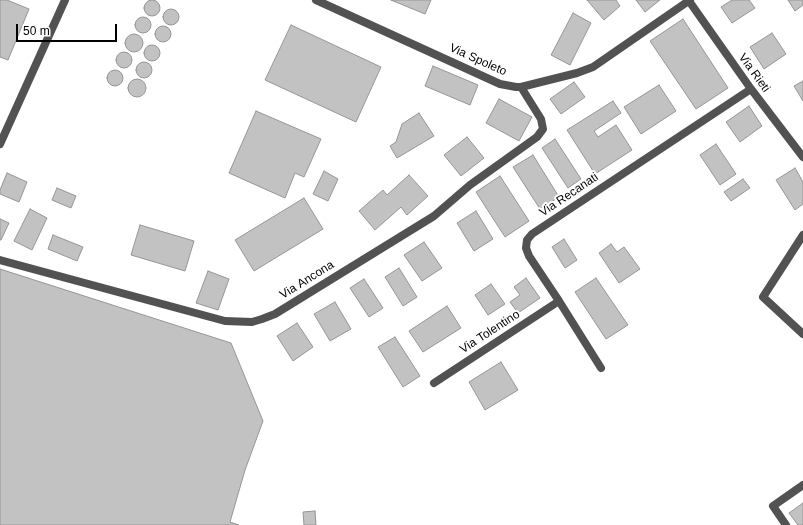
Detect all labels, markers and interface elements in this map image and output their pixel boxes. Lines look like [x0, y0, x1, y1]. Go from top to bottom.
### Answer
scale bar [18, 16, 119, 42]
text: 50 m [23, 24, 50, 38]
street label: Via Spoleto [447, 41, 509, 79]
street label: Via Rieti [735, 51, 773, 95]
street label: Via Recanati [537, 170, 601, 220]
street label: Via Ancona [277, 258, 337, 302]
street label: Via Tolentino [457, 307, 523, 357]

